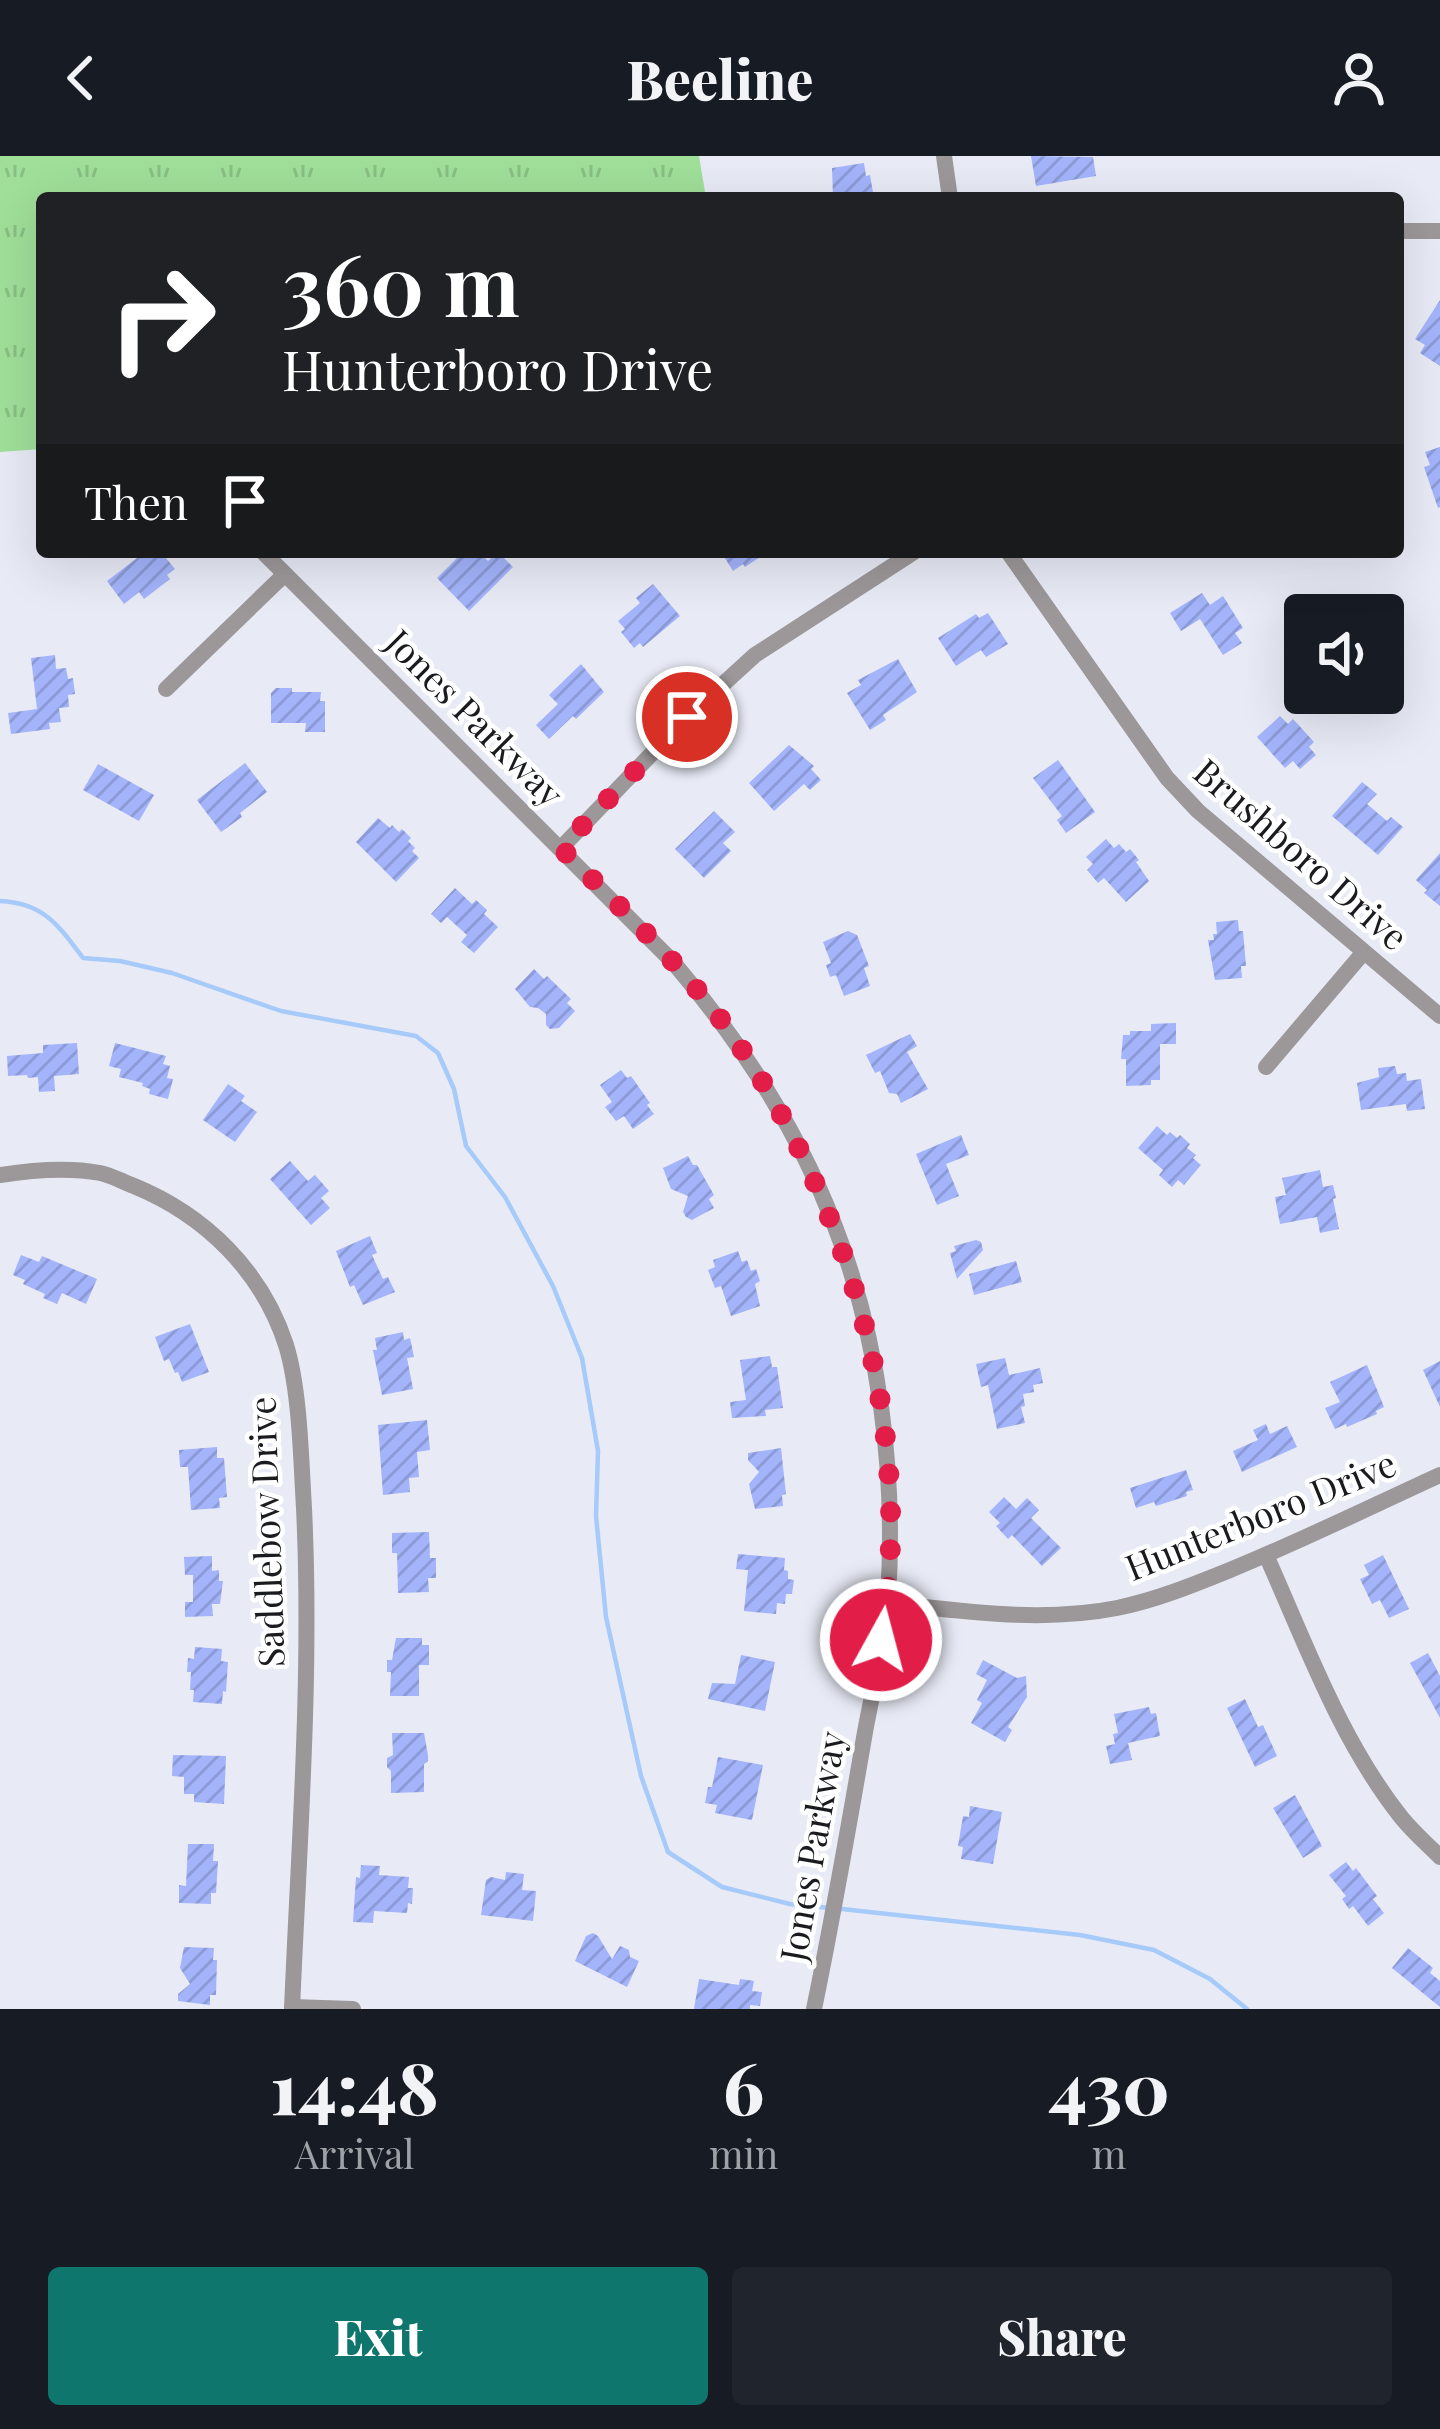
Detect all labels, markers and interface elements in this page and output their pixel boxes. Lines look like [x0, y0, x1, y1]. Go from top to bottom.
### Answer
text: Beeline [627, 42, 813, 114]
icon: back [48, 45, 114, 111]
icon: person [1326, 45, 1392, 111]
text: 360 m [282, 226, 520, 338]
icon: right [84, 240, 240, 396]
text: Hunterboro Drive [282, 333, 713, 405]
icon: arrive [212, 468, 278, 534]
text: Then [84, 471, 188, 531]
map controls [1284, 594, 1404, 714]
button: sound [1284, 594, 1404, 714]
street label: Jones Parkway [376, 617, 575, 816]
pin [636, 666, 738, 768]
icon: arrive [654, 684, 720, 750]
street label: Brushboro Drive [1185, 747, 1419, 959]
street label: Saddlebow Drive [236, 1396, 294, 1668]
street label: Hunterboro Drive [1118, 1438, 1402, 1590]
position arrow [818, 1577, 944, 1703]
street label: Jones Parkway [767, 1727, 855, 1966]
text: 14:48 [270, 2037, 439, 2133]
text: 6 [723, 2037, 764, 2133]
text: 430 [1049, 2037, 1170, 2133]
text: Arrival [294, 2127, 415, 2179]
text: min [709, 2127, 778, 2179]
text: m [1092, 2127, 1126, 2179]
button: Exit [48, 2267, 708, 2405]
button: Share [732, 2267, 1392, 2405]

